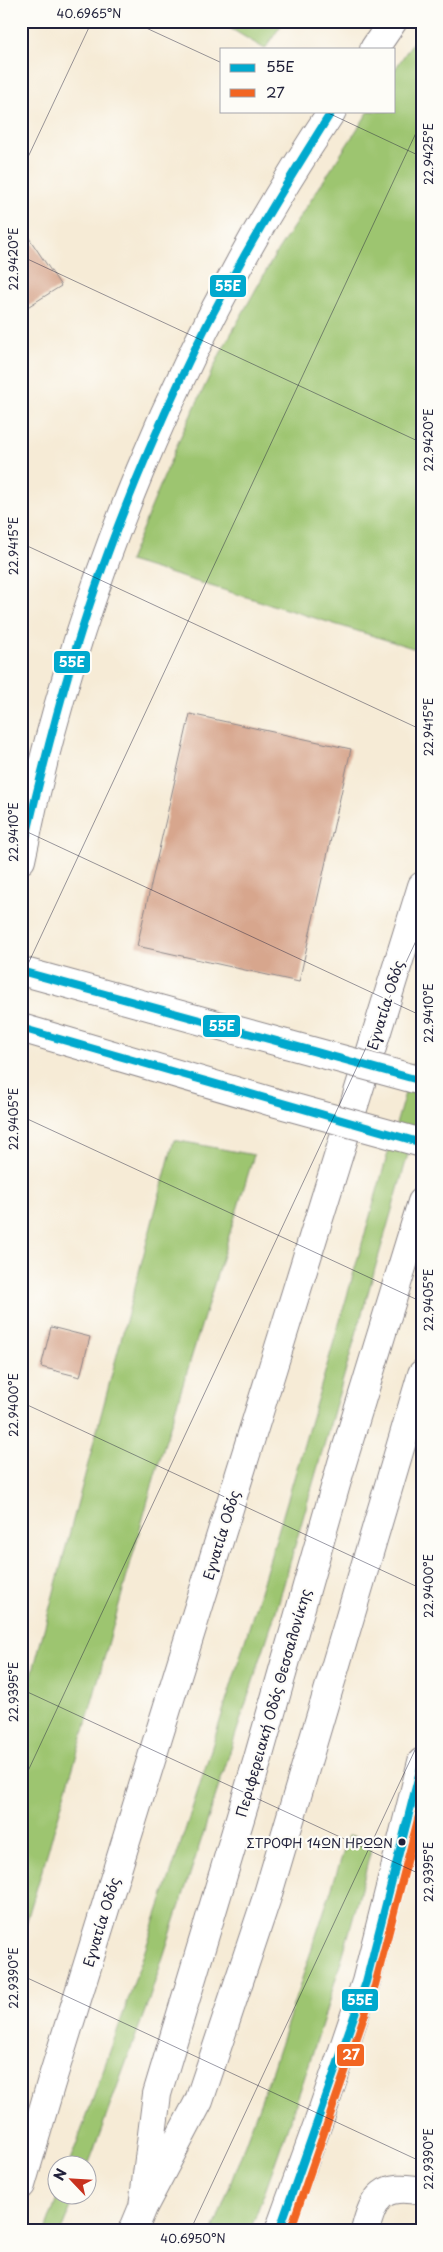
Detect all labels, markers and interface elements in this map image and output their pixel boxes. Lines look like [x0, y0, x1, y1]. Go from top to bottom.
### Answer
text: 40.6965°N [57, 4, 121, 22]
legend [220, 48, 396, 112]
text: 55Ε [266, 54, 295, 77]
text: 27 [266, 80, 285, 103]
text: 22.9425°E [419, 123, 437, 185]
text: 22.9420°E [4, 228, 22, 291]
line badge: 55Ε [209, 274, 247, 298]
text: 55Ε [215, 275, 242, 296]
text: 22.9420°E [419, 409, 437, 472]
text: 22.9415°E [4, 517, 22, 575]
line badge: 55Ε [53, 650, 91, 674]
text: 55Ε [59, 651, 86, 672]
text: 22.9415°E [419, 698, 437, 756]
text: 22.9410°E [4, 802, 22, 862]
street label: Εγνατία Οδός [361, 958, 409, 1052]
text: 22.9410°E [419, 983, 437, 1043]
line badge: 55Ε [202, 1014, 241, 1038]
text: 55Ε [209, 1015, 236, 1036]
text: 22.9405°E [4, 1088, 22, 1150]
text: 22.9405°E [419, 1269, 437, 1331]
text: 22.9400°E [4, 1373, 22, 1437]
street label: Εγνατία Οδός [197, 1488, 245, 1582]
text: 22.9400°E [419, 1554, 437, 1618]
street label: Περιφερειακή Οδός Θεσσαλονίκης [230, 1586, 316, 1820]
text: 22.9395°E [4, 1662, 22, 1722]
place label: ΣΤΡΟΦΗ 14ΩΝ ΗΡΩΩΝ [247, 1833, 393, 1852]
marker: ΣΤΡΟΦΗ 14ΩΝ ΗΡΩΩΝ [397, 1837, 407, 1847]
text: 22.9395°E [419, 1842, 437, 1902]
street label: Εγνατία Οδός [77, 1875, 125, 1969]
text: 22.9390°E [4, 1947, 22, 2009]
line badge: 55Ε [341, 1988, 379, 2012]
text: 55Ε [347, 1989, 374, 2010]
line badge: 27 [336, 2043, 365, 2067]
text: 27 [342, 2044, 361, 2065]
text: 22.9390°E [419, 2128, 437, 2190]
north arrow [48, 2154, 98, 2204]
text: N [48, 2165, 72, 2184]
text: 40.6950°N [160, 2229, 226, 2247]

